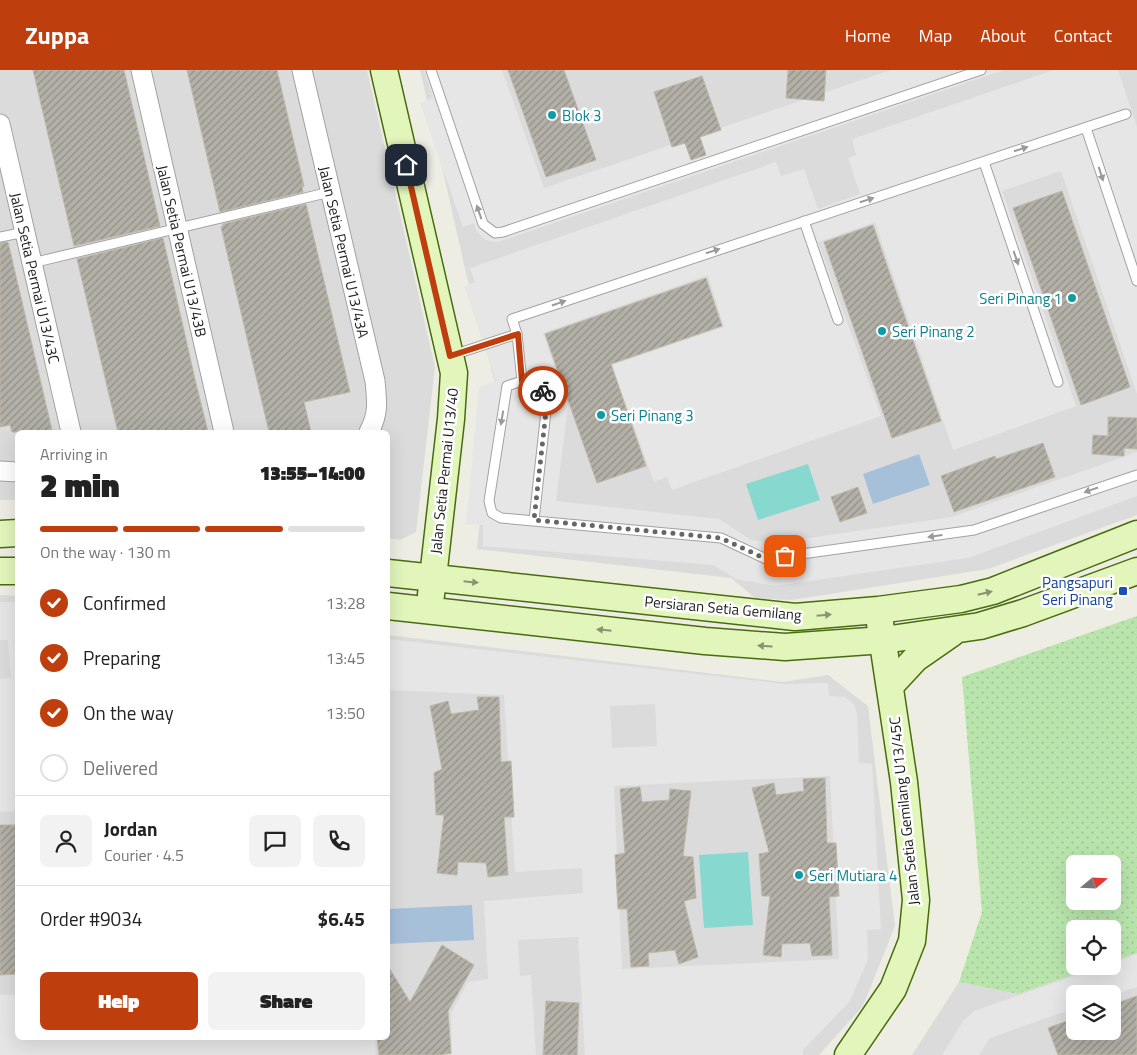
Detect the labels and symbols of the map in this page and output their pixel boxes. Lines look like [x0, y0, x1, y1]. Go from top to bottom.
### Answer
place label: Blok 3 [562, 104, 602, 127]
marker: Blok 3 [546, 109, 558, 121]
pin [385, 144, 427, 186]
one-way arrow [1014, 145, 1029, 153]
street label: Jalan Setia Permai U13/43B [151, 163, 213, 339]
street label: Jalan Setia Permai U13/43A [313, 164, 375, 340]
one-way arrow [1098, 167, 1106, 182]
street label: Jalan Setia Permai U13/43C [4, 190, 66, 366]
one-way arrow [860, 196, 875, 204]
one-way arrow [475, 204, 483, 219]
one-way arrow [705, 247, 720, 254]
one-way arrow [1012, 251, 1020, 266]
place label: Seri Pinang 1 [979, 287, 1062, 310]
marker: Seri Pinang 1 [1066, 292, 1078, 304]
one-way arrow [551, 299, 566, 306]
place label: Seri Pinang 2 [892, 320, 975, 343]
marker: Seri Pinang 2 [876, 325, 888, 337]
courier [518, 366, 568, 416]
street label: Jalan Setia Permai U13/40 [424, 387, 464, 555]
place label: Seri Pinang 3 [611, 404, 694, 427]
marker: Seri Pinang 3 [595, 409, 607, 421]
one-way arrow [497, 410, 505, 426]
one-way arrow [1083, 487, 1098, 495]
one-way arrow [927, 532, 943, 540]
pin [764, 535, 806, 577]
place label: Pangsapuri Seri Pinang [1042, 571, 1113, 611]
one-way arrow [463, 578, 479, 586]
marker: Pangsapuri Seri Pinang [1117, 585, 1129, 597]
one-way arrow [977, 589, 992, 597]
street label: Persiaran Setia Gemilang [643, 590, 803, 626]
one-way arrow [816, 611, 832, 619]
one-way arrow [595, 626, 611, 634]
one-way arrow [757, 641, 773, 649]
street label: Jalan Setia Gemilang U13/45C [883, 716, 925, 906]
north arrow [1066, 855, 1121, 910]
place label: Seri Mutiara 4 [809, 864, 898, 887]
marker: Seri Mutiara 4 [793, 869, 805, 881]

